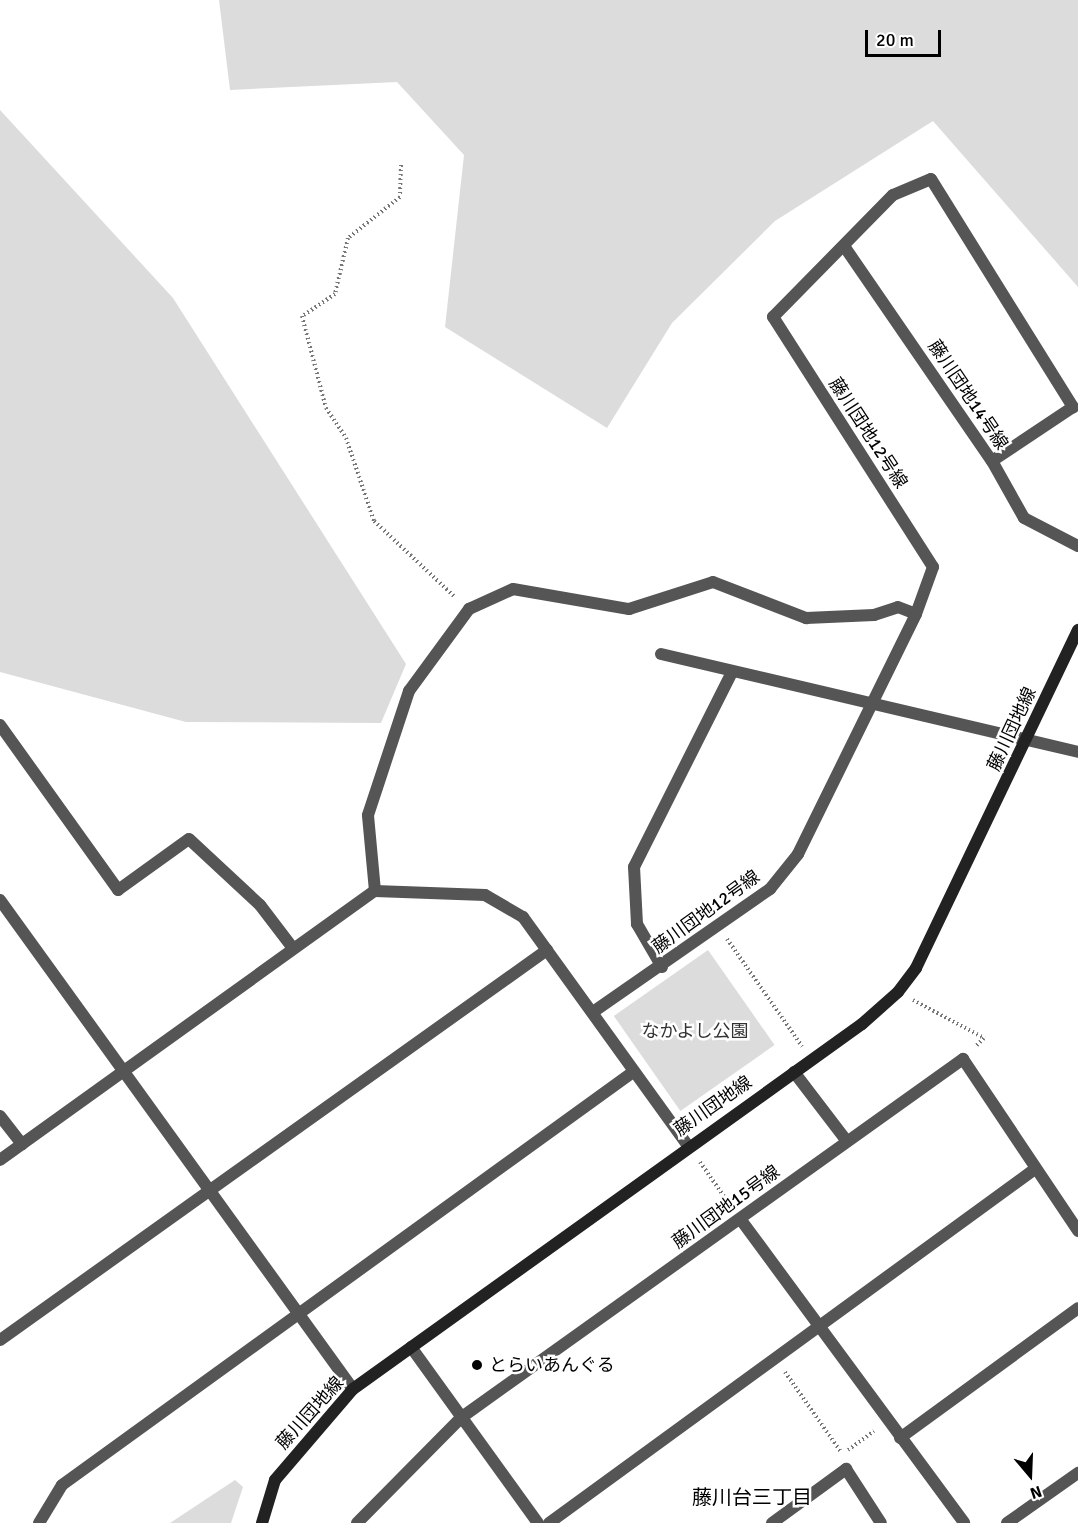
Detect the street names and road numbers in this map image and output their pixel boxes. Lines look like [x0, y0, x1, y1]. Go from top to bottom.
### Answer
street label: 藤川団地14号線 [923, 336, 1013, 454]
street label: 藤川団地12号線 [824, 374, 912, 492]
street label: 藤川団地線 [983, 684, 1041, 774]
street label: 藤川団地12号線 [648, 866, 764, 958]
street label: 藤川団地線 [670, 1071, 756, 1141]
street label: 藤川団地15号線 [668, 1161, 784, 1253]
street label: 藤川団地線 [272, 1372, 348, 1454]

